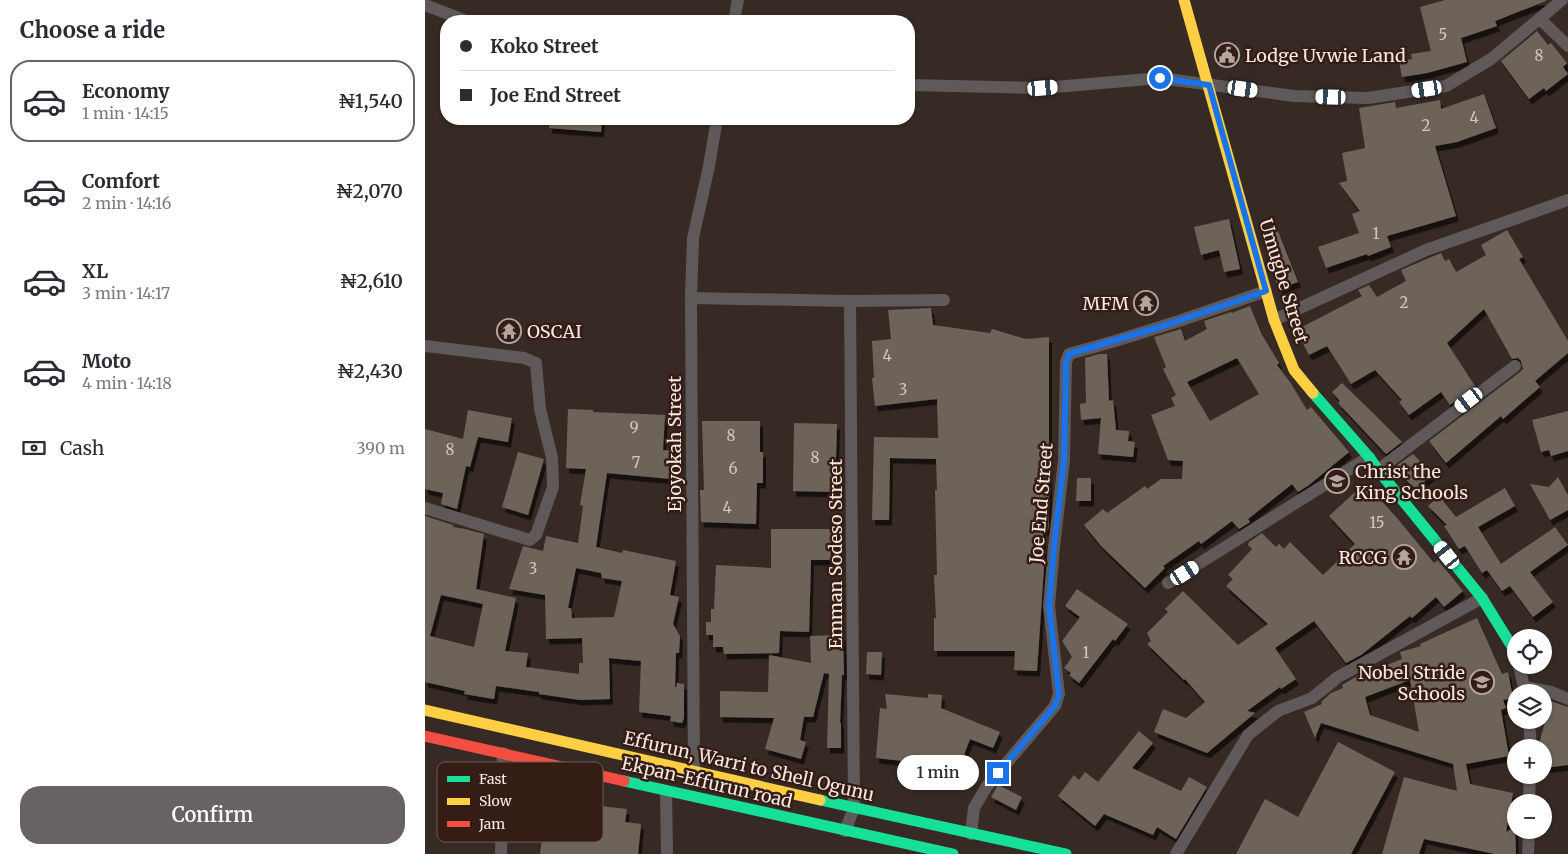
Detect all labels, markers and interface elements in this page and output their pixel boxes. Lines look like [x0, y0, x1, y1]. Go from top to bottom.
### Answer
text: Choose a ride [20, 16, 165, 44]
house number: 5 [1439, 25, 1447, 44]
text: Koko Street [490, 34, 599, 58]
public building icon: Lodge Uvwie Land [1214, 42, 1240, 68]
place label: Lodge Uvwie Land [1245, 44, 1406, 67]
house number: 8 [1535, 46, 1544, 65]
route start [1149, 67, 1171, 89]
icon: car [22, 79, 67, 124]
text: Economy [82, 79, 170, 103]
car [1027, 79, 1058, 97]
car [1227, 79, 1258, 99]
car [1411, 79, 1442, 99]
text: Joe End Street [490, 83, 621, 107]
text: ₦1,540 [338, 89, 403, 113]
car [1315, 89, 1346, 105]
text: 1 min · 14:15 [82, 103, 169, 123]
house number: 4 [1469, 108, 1479, 127]
house number: 2 [1422, 116, 1431, 135]
icon: car [22, 169, 67, 214]
text: Comfort [82, 169, 160, 193]
text: ₦2,070 [335, 179, 403, 203]
text: 2 min · 14:16 [82, 193, 171, 213]
street label: Umugbe Street [1254, 216, 1314, 346]
house number: 1 [1373, 224, 1380, 243]
icon: car [22, 259, 67, 304]
text: XL [82, 259, 108, 283]
text: ₦2,610 [339, 269, 403, 293]
text: 3 min · 14:17 [82, 283, 170, 303]
temple icon: MFM [1133, 290, 1159, 316]
place label: MFM [1083, 292, 1129, 315]
house number: 2 [1400, 293, 1409, 312]
temple icon: OSCAI [496, 318, 522, 344]
place label: OSCAI [527, 320, 582, 343]
house number: 4 [882, 346, 892, 365]
icon: car [22, 349, 67, 394]
text: Moto [82, 349, 131, 373]
text: ₦2,430 [337, 359, 403, 383]
text: 4 min · 14:18 [82, 373, 172, 393]
street label: Ejoyokah Street [663, 376, 686, 512]
house number: 3 [899, 380, 907, 399]
car [1452, 385, 1485, 415]
house number: 9 [629, 418, 639, 437]
house number: 8 [727, 426, 736, 445]
icon: cash [20, 434, 48, 462]
text: Cash [60, 436, 104, 460]
text: 390 m [357, 438, 405, 458]
house number: 8 [446, 440, 455, 459]
street label: Joe End Street [1024, 442, 1058, 565]
house number: 8 [811, 448, 820, 467]
house number: 7 [632, 453, 641, 472]
house number: 6 [728, 459, 738, 478]
street label: Emman Sodeso Street [824, 459, 847, 649]
place label: Christ the King Schools [1355, 460, 1468, 504]
school or university icon: Christ the King Schools [1324, 468, 1350, 494]
house number: 4 [722, 498, 732, 517]
house number: 15 [1369, 513, 1385, 532]
car [1431, 539, 1462, 571]
temple icon: RCCG [1391, 544, 1417, 570]
place label: RCCG [1339, 546, 1387, 569]
house number: 3 [529, 559, 537, 578]
car [1168, 559, 1201, 587]
map controls [1507, 629, 1552, 839]
button: locate [1507, 629, 1552, 674]
house number: 1 [1083, 643, 1090, 662]
place label: Nobel Stride Schools [1358, 661, 1465, 705]
school or university icon: Nobel Stride Schools [1469, 669, 1495, 695]
button: layers [1507, 684, 1552, 729]
street label: Effurun, Warri to Shell Ogunu [621, 726, 877, 806]
button: + [1507, 739, 1552, 784]
street label: Ekpan-Effurun road [619, 751, 795, 813]
callout: 1 min [898, 756, 981, 790]
legend [437, 762, 603, 842]
text: 1 min [916, 762, 960, 782]
route end [987, 762, 1009, 784]
text: Fast [479, 770, 507, 788]
button: Confirm [20, 786, 405, 844]
text: Slow [479, 792, 512, 810]
button: − [1507, 794, 1552, 839]
text: Jam [478, 815, 505, 833]

